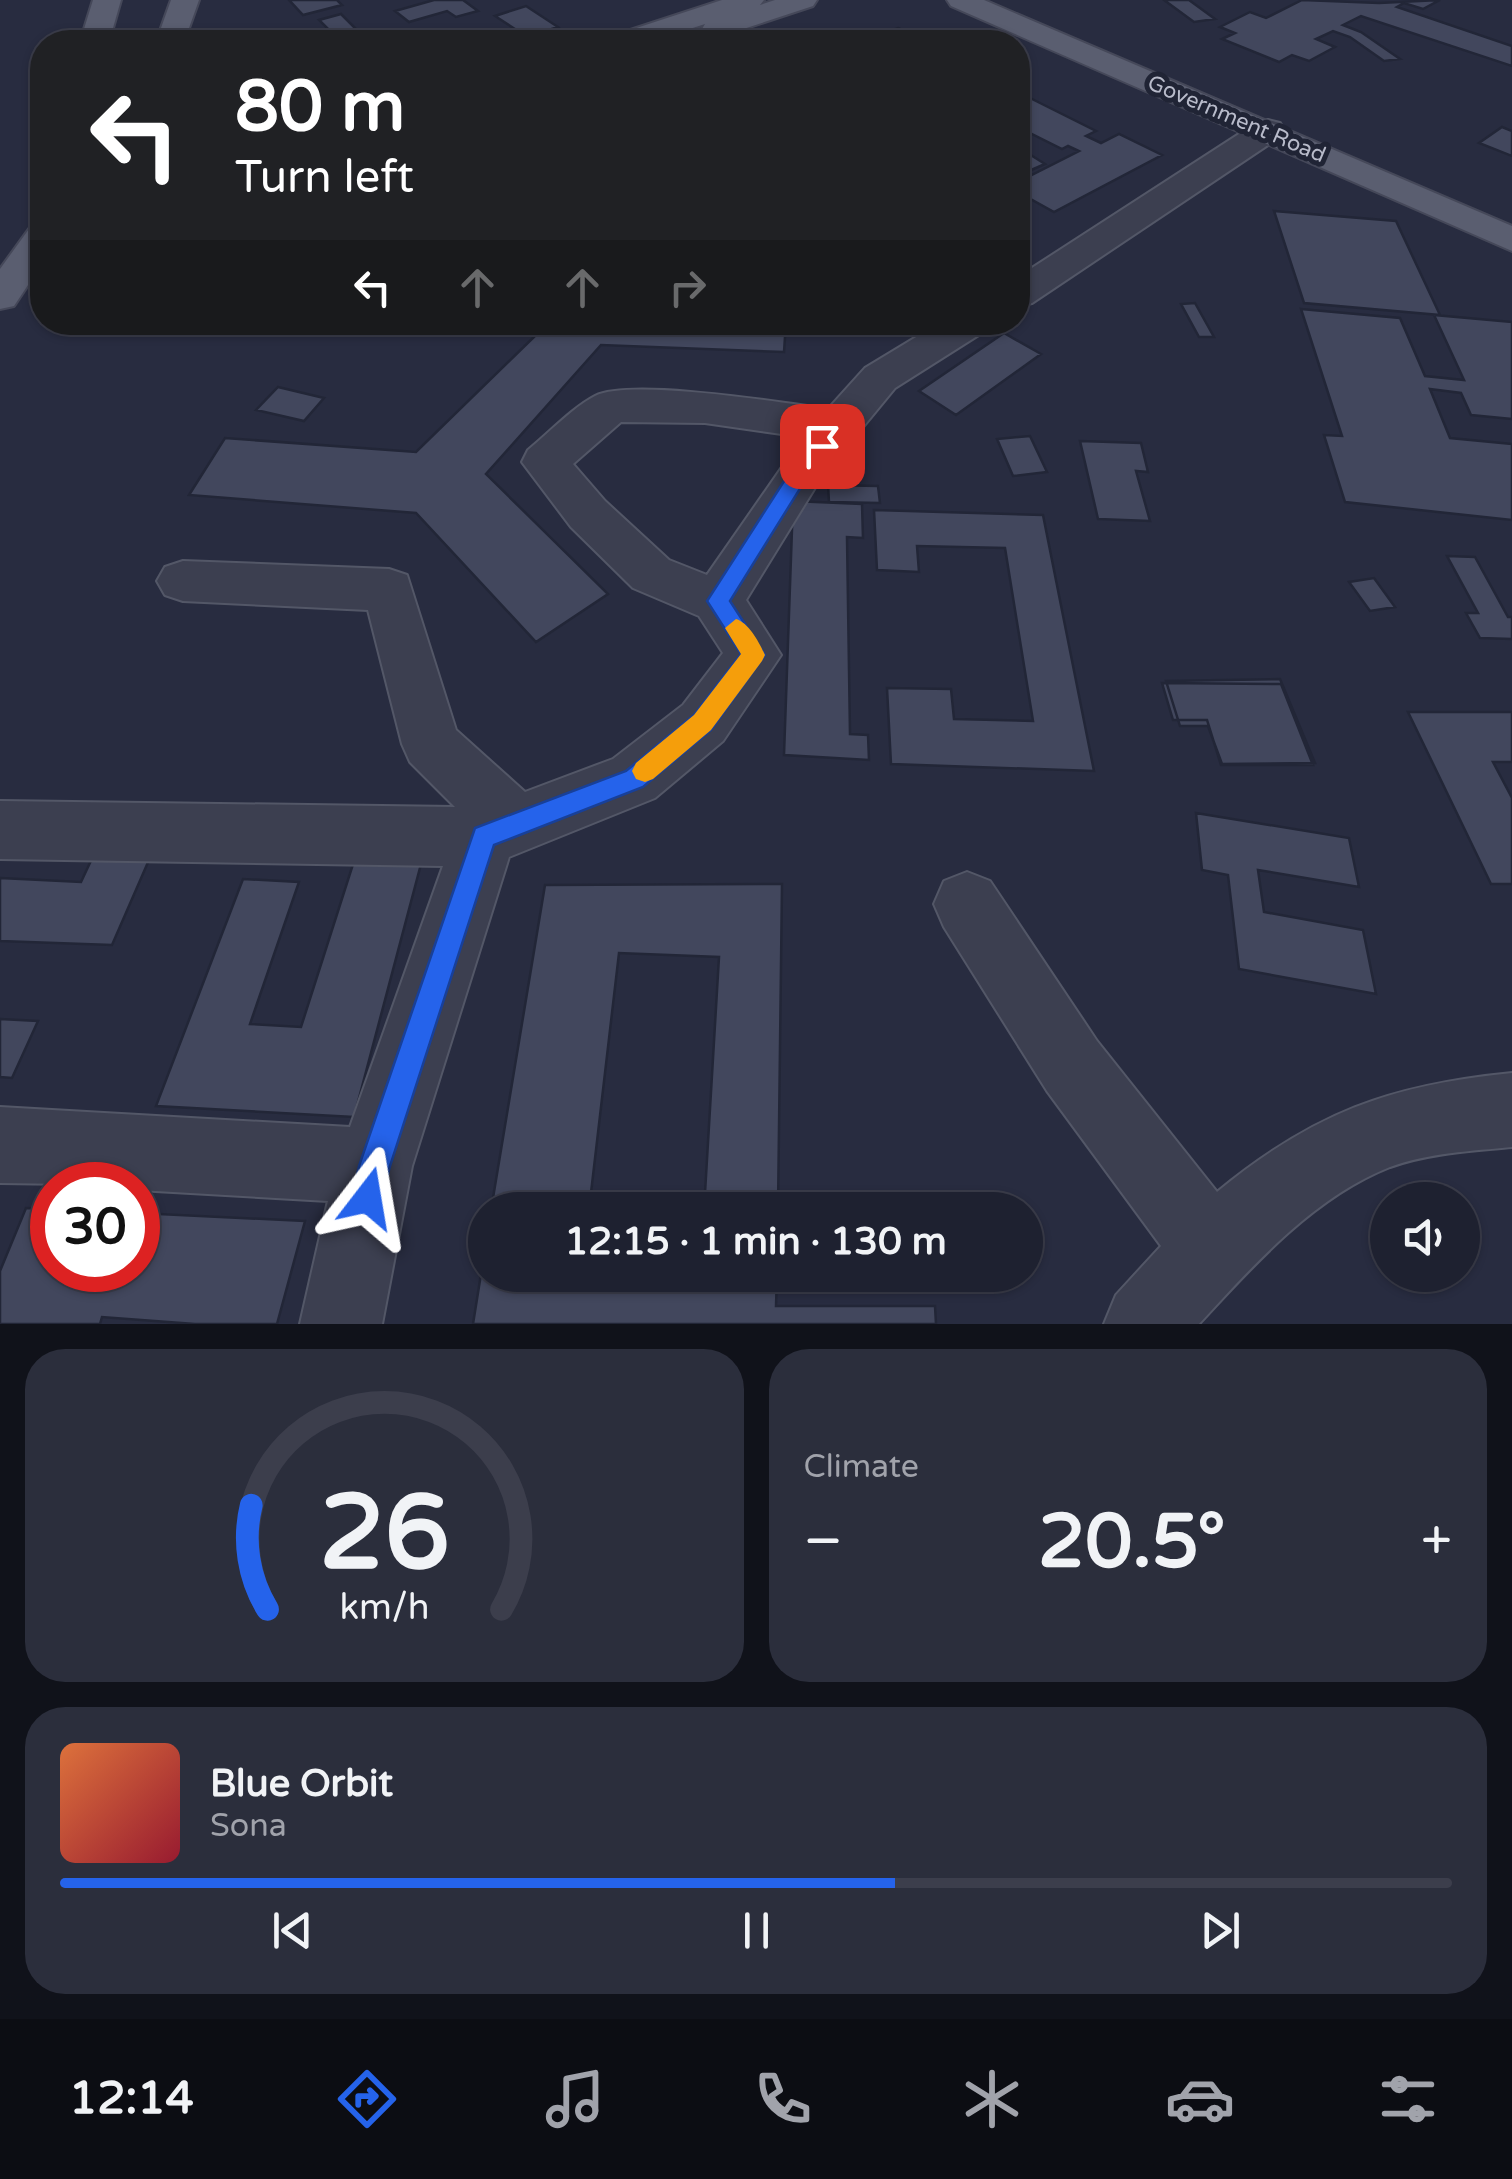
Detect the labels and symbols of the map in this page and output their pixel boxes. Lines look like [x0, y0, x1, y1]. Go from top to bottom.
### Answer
street label: Government Road [1144, 70, 1330, 168]
pin [780, 404, 865, 489]
position arrow [316, 1146, 420, 1250]
speed limit sign: 30 [30, 1162, 160, 1292]

